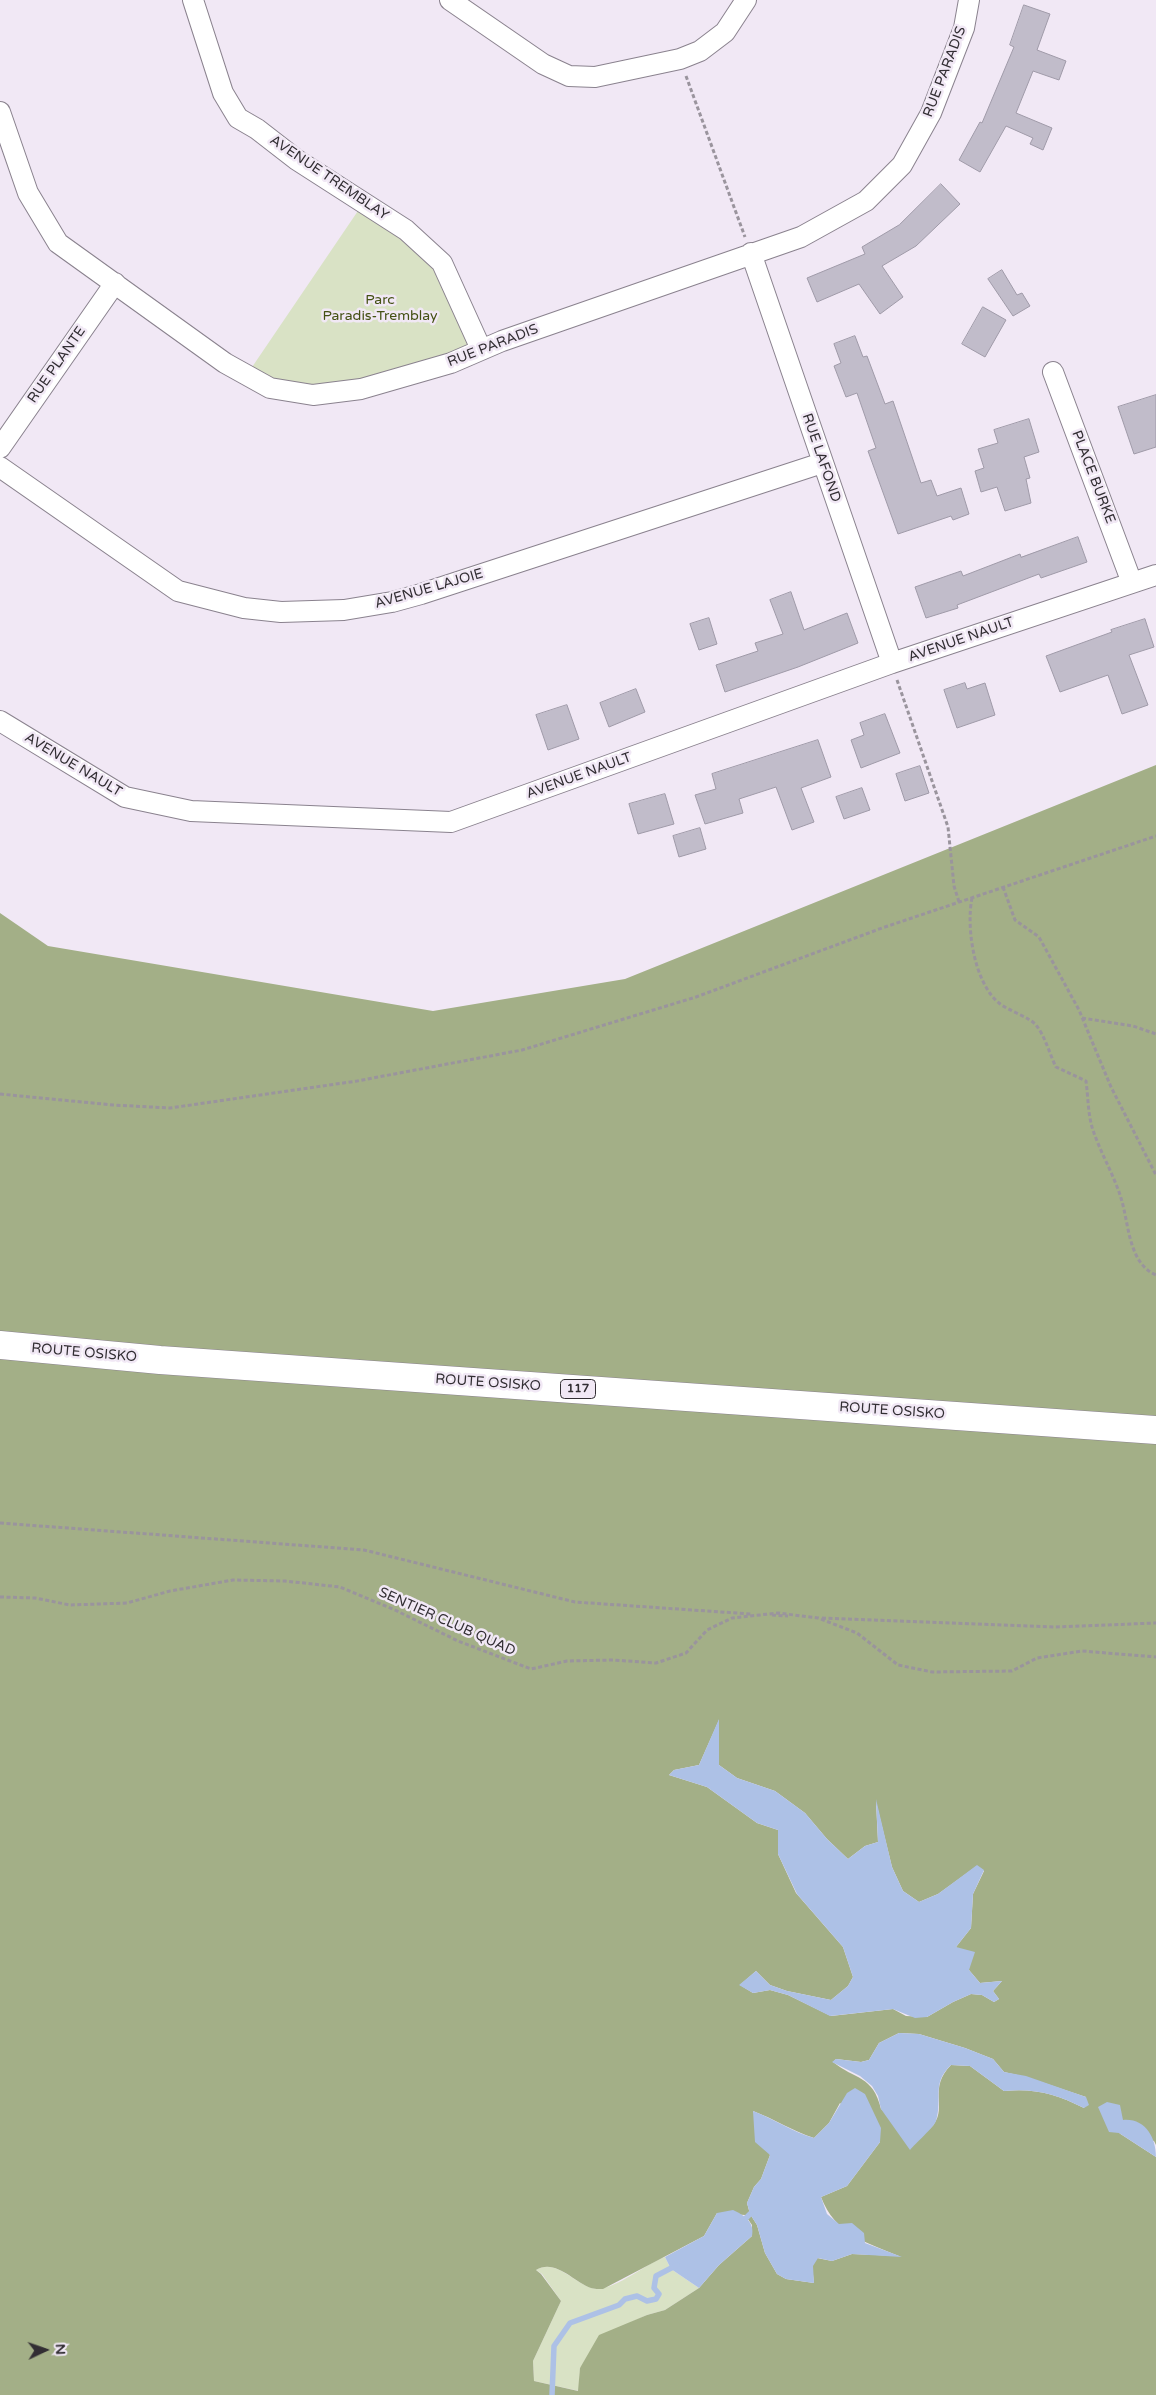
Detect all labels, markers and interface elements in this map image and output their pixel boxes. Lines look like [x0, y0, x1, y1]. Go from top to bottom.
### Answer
street label: RUE PARADIS [920, 24, 970, 120]
street label: AVENUE TREMBLAY [266, 132, 392, 224]
park label: Parc Paradis-Tremblay [322, 292, 438, 324]
street label: RUE PARADIS [445, 321, 541, 371]
street label: RUE PLANTE [24, 324, 90, 406]
street label: RUE LAFOND [798, 411, 844, 505]
street label: PLACE BURKE [1068, 428, 1118, 526]
street label: AVENUE LAJOIE [373, 565, 485, 613]
street label: AVENUE NAULT [906, 614, 1016, 666]
street label: AVENUE NAULT [21, 729, 125, 801]
street label: AVENUE NAULT [524, 749, 634, 803]
street label: ROUTE OSISKO [30, 1340, 138, 1366]
street label: ROUTE OSISKO [435, 1371, 541, 1395]
road number: 117 [560, 1380, 596, 1398]
street label: ROUTE OSISKO [839, 1399, 945, 1423]
street label: SENTIER CLUB QUAD [376, 1584, 518, 1660]
north arrow [20, 2325, 70, 2375]
text: N [52, 2343, 69, 2355]

